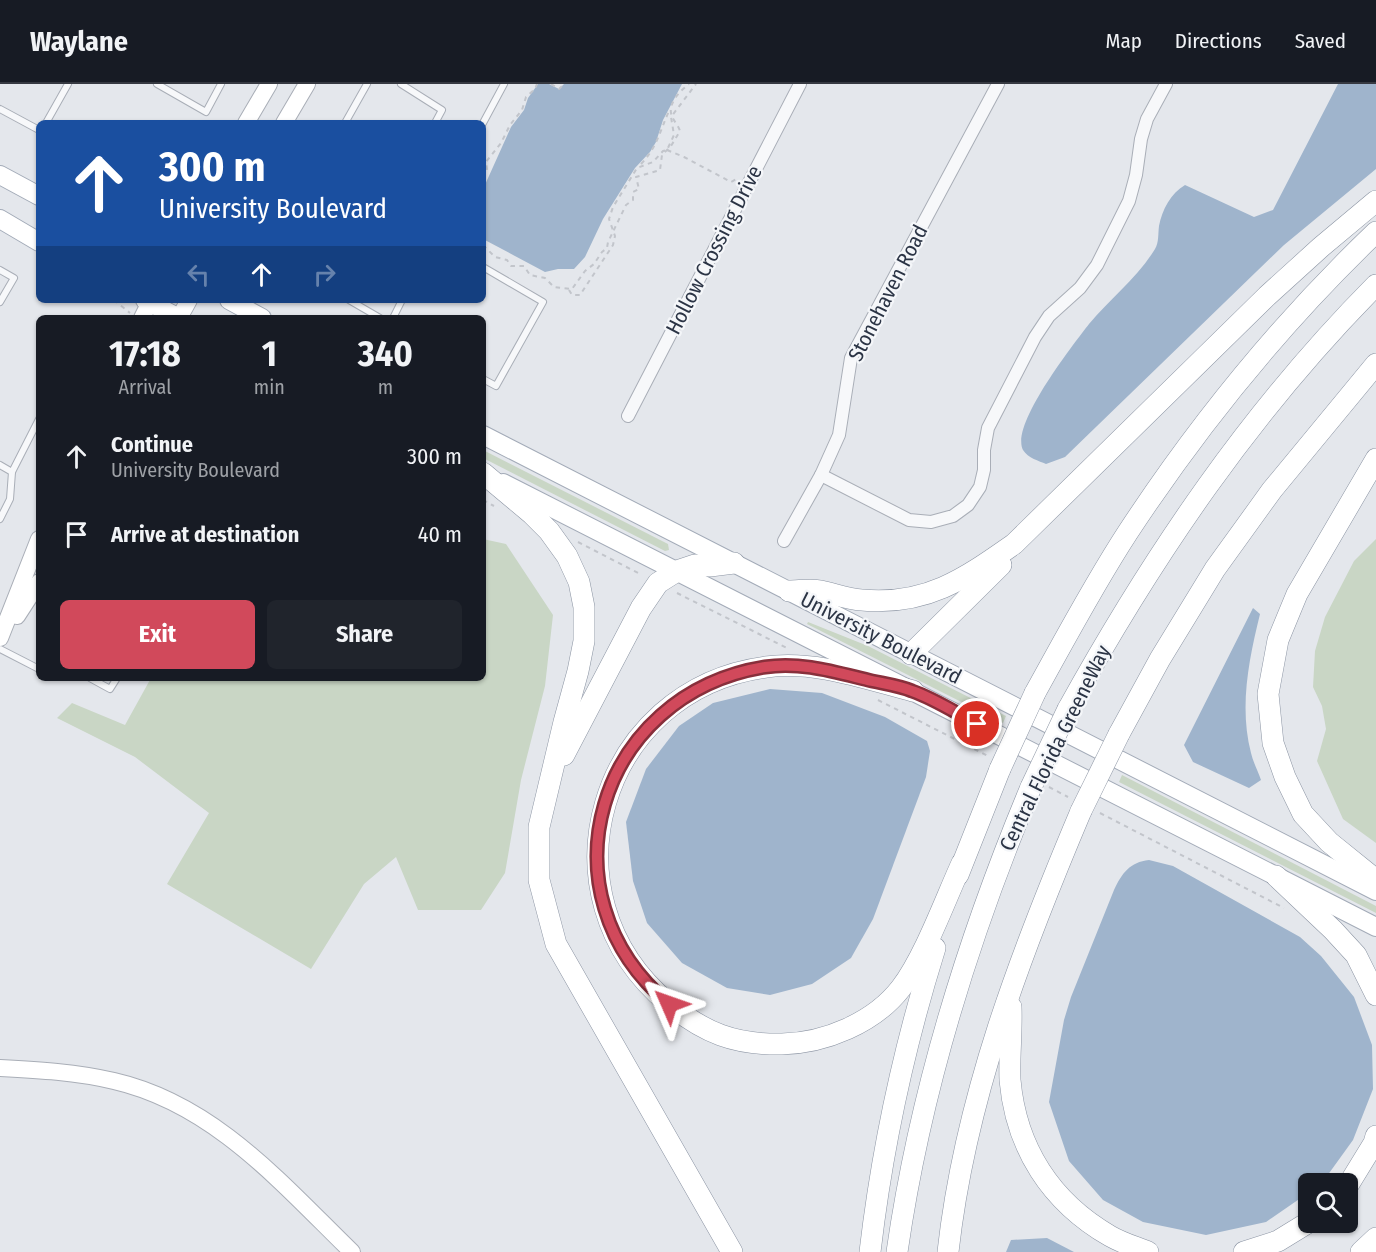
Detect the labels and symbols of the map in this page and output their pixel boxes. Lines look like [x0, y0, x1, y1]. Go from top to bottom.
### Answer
street label: Hollow Crossing Drive [660, 161, 768, 339]
street label: Stonehaven Road [842, 220, 934, 366]
street label: University Boulevard [796, 586, 966, 690]
street label: Central Florida GreeneWay [994, 640, 1116, 855]
pin [951, 698, 1002, 749]
position arrow [637, 972, 701, 1036]

